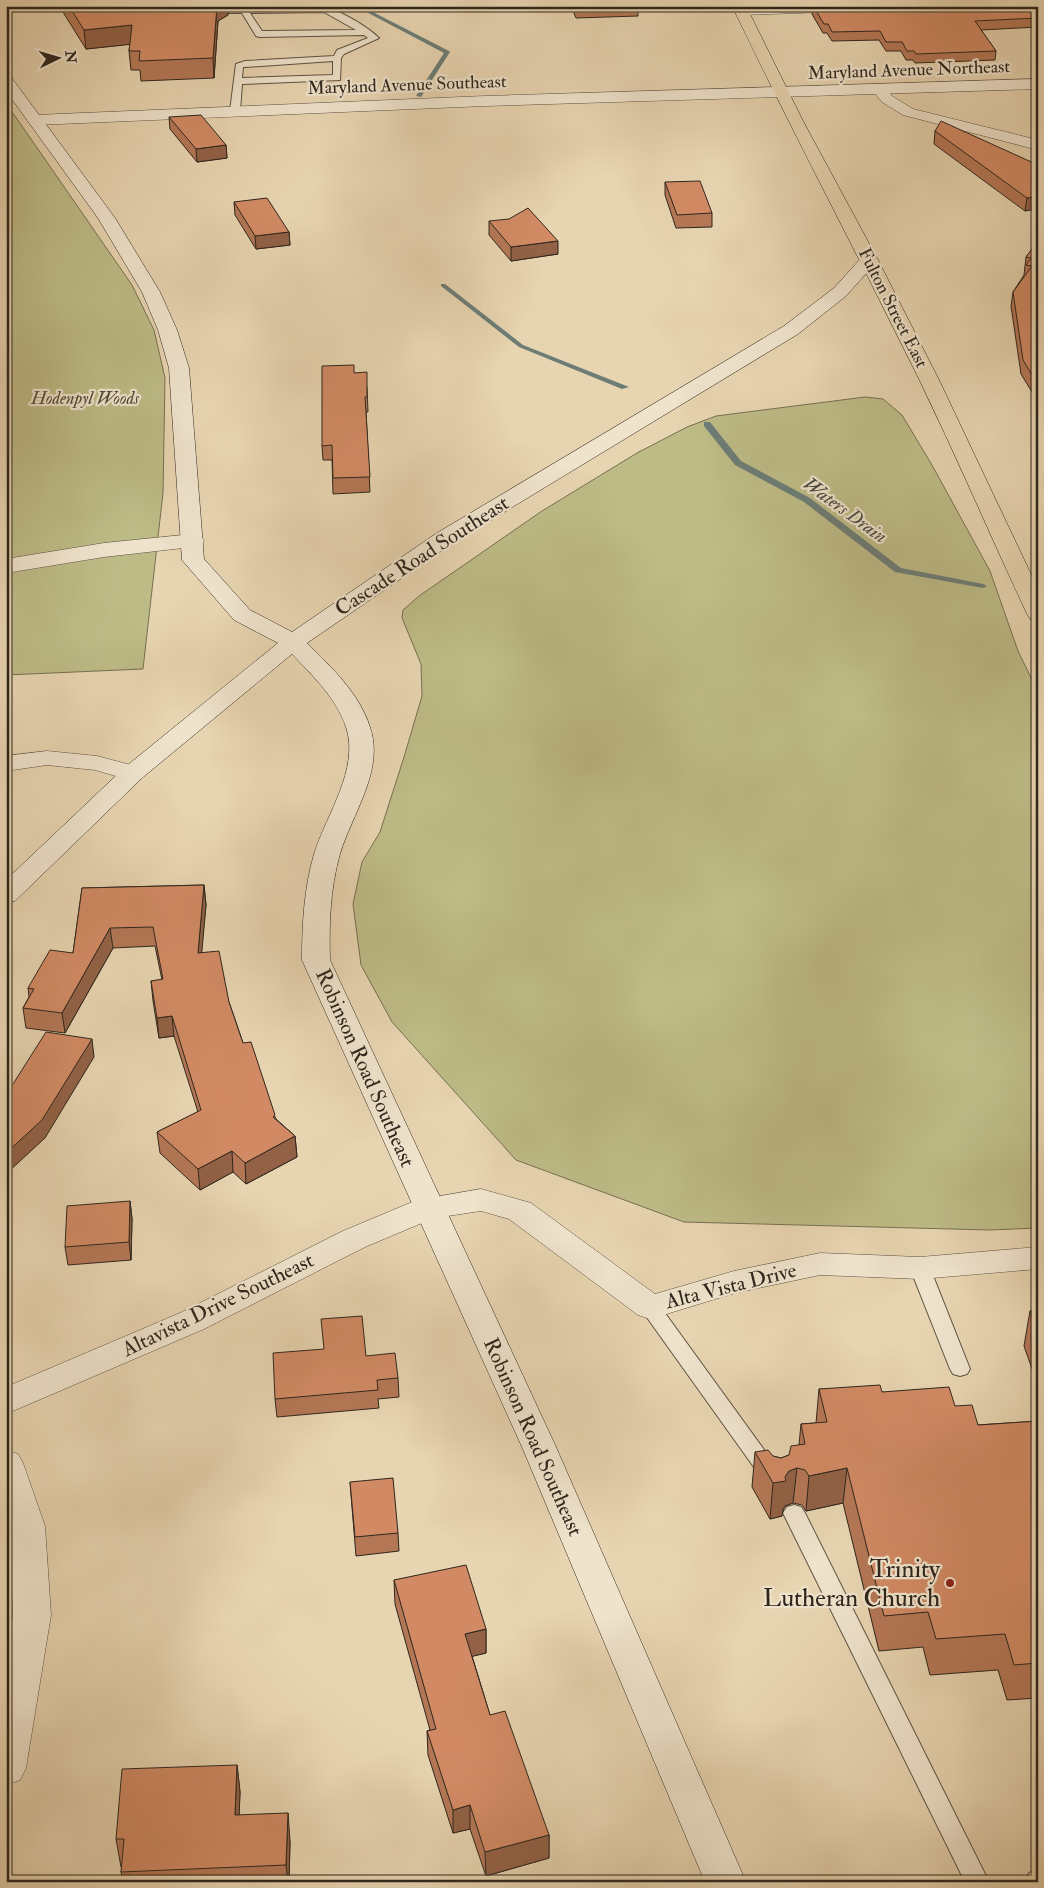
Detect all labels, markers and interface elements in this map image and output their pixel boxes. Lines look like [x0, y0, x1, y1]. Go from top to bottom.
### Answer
north arrow [32, 32, 82, 82]
text: N [61, 49, 80, 64]
street label: Maryland Avenue Northeast [808, 55, 1011, 85]
street label: Maryland Avenue Southeast [307, 70, 507, 100]
street label: Fulton Street East [853, 244, 933, 372]
park label: Hodenpyl Woods [30, 387, 140, 410]
water label: Waters Drain [798, 472, 892, 548]
street label: Cascade Road Southeast [330, 490, 514, 622]
street label: Robinson Road Southeast [309, 965, 421, 1172]
street label: Altavista Drive Southeast [117, 1247, 318, 1364]
street label: Alta Vista Drive [662, 1257, 799, 1316]
street label: Robinson Road Southeast [477, 1334, 589, 1541]
place label: Trinity Lutheran Church [763, 1554, 941, 1614]
marker: Trinity Lutheran Church [944, 1577, 956, 1589]

